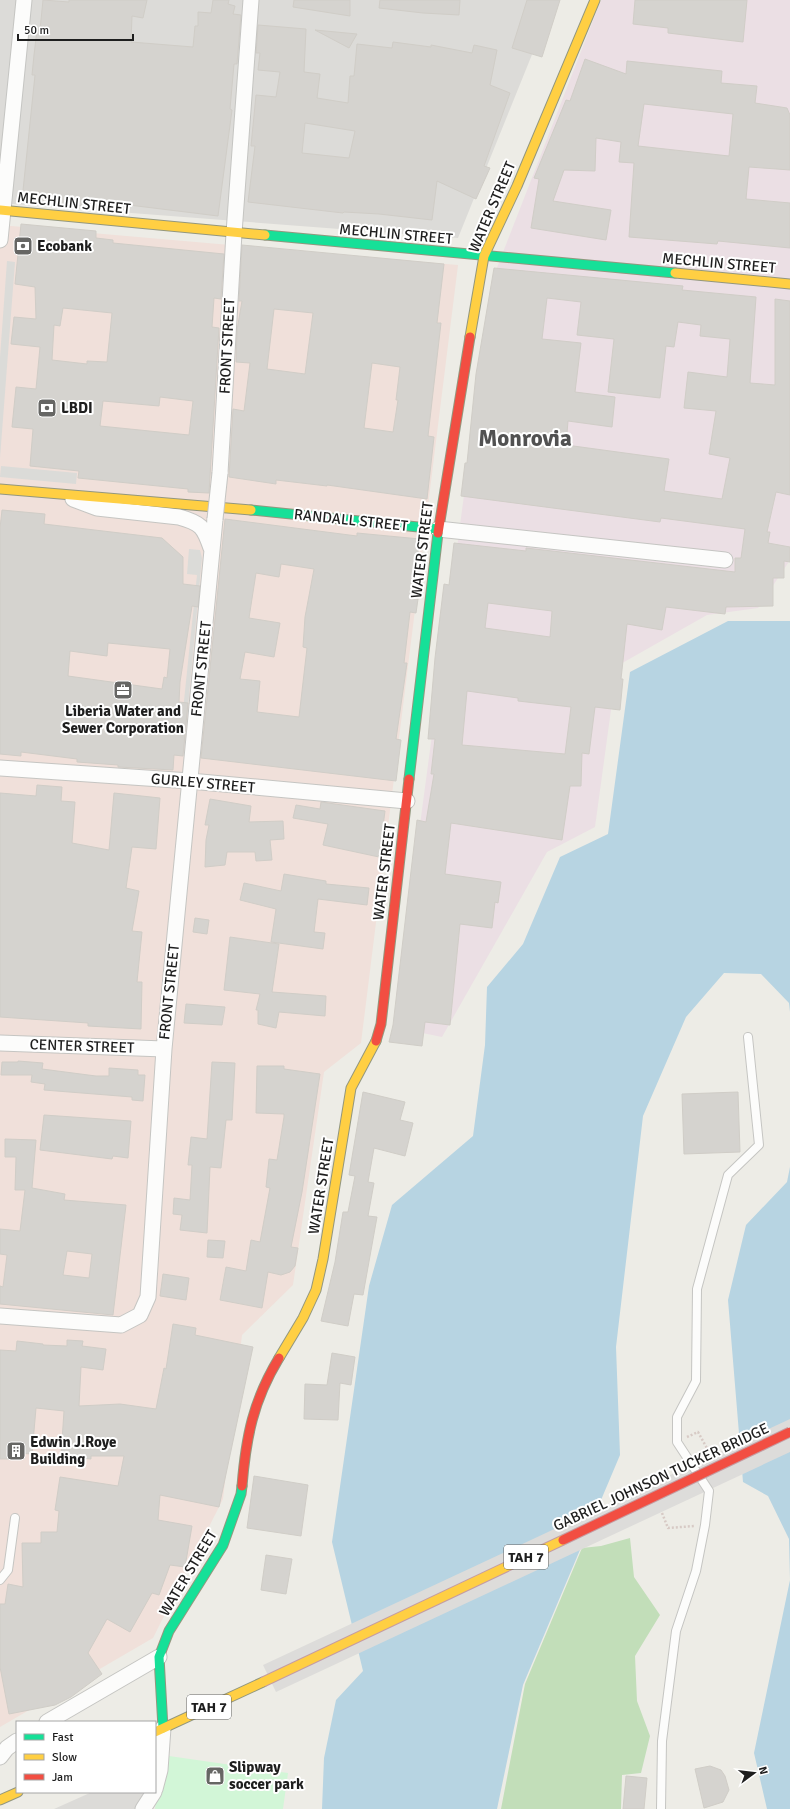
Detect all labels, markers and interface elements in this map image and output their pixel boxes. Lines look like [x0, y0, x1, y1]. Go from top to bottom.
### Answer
scale bar [18, 16, 133, 42]
text: 50 m [24, 23, 49, 38]
street label: WATER STREET [465, 158, 520, 255]
street label: MECHLIN STREET [16, 188, 132, 218]
street label: MECHLIN STREET [338, 220, 454, 248]
bank icon: Ecobank [12, 235, 34, 257]
place label: Ecobank [37, 237, 92, 255]
street label: MECHLIN STREET [661, 249, 777, 277]
street label: FRONT STREET [215, 297, 239, 394]
bank icon: LBDI [36, 397, 58, 419]
place label: LBDI [61, 399, 93, 417]
district label: Monrovia [478, 424, 572, 453]
street label: WATER STREET [407, 500, 437, 599]
street label: RANDALL STREET [293, 505, 409, 535]
street label: FRONT STREET [187, 620, 215, 718]
office icon: Liberia Water and Sewer Corporation [112, 679, 134, 701]
place label: Liberia Water and Sewer Corporation [62, 702, 184, 737]
street label: GURLEY STREET [150, 769, 256, 797]
street label: WATER STREET [369, 822, 399, 921]
street label: FRONT STREET [155, 943, 183, 1041]
street label: CENTER STREET [29, 1035, 135, 1057]
street label: WATER STREET [304, 1136, 338, 1236]
street label: GABRIEL JOHNSON TUCKER BRIDGE [550, 1419, 772, 1535]
place label: Edwin J.Roye Building [30, 1433, 117, 1468]
building icon: Edwin J.Roye Building [5, 1440, 27, 1462]
street label: WATER STREET [155, 1526, 221, 1619]
road number: TAH 7 [504, 1545, 548, 1569]
road number: TAH 7 [187, 1695, 231, 1719]
legend [16, 1721, 156, 1793]
text: Fast [52, 1730, 73, 1745]
text: Slow [52, 1750, 77, 1765]
north arrow [734, 1753, 774, 1793]
place label: Slipway soccer park [229, 1758, 304, 1793]
shop icon: Slipway soccer park [204, 1765, 226, 1787]
text: N [756, 1765, 770, 1776]
text: Jam [52, 1770, 73, 1785]

